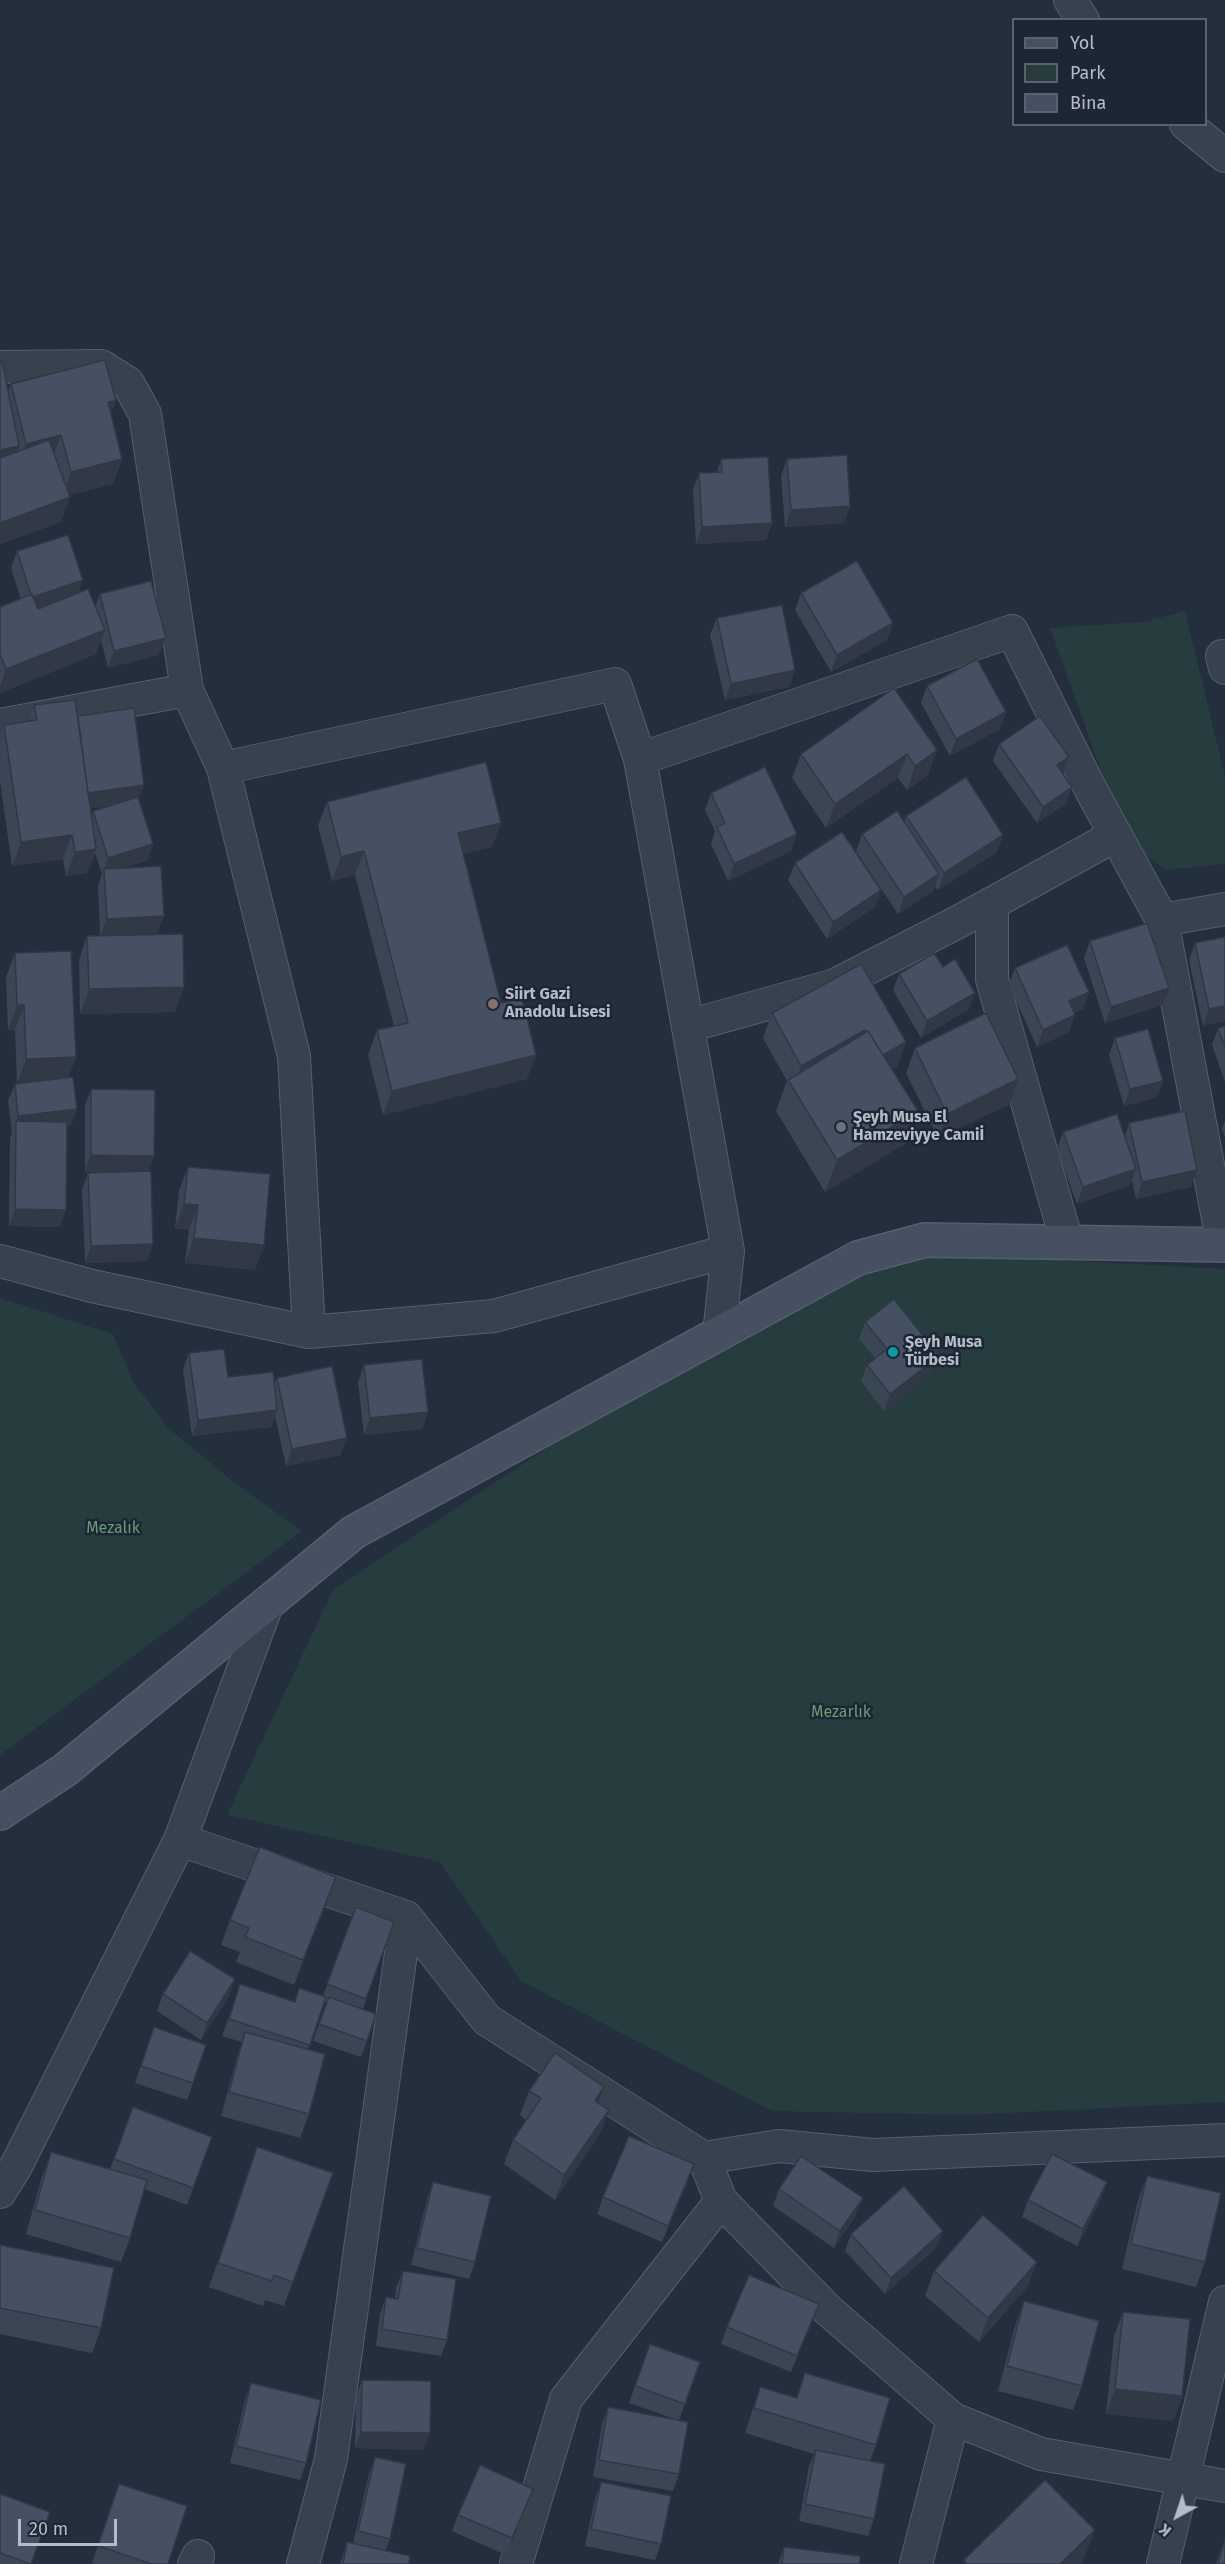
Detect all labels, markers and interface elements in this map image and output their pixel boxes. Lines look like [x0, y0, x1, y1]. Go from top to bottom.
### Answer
legend [1012, 18, 1207, 126]
text: Yol [1070, 32, 1095, 54]
text: Park [1070, 62, 1105, 84]
text: Bina [1070, 92, 1106, 114]
place label: Siirt Gazi Anadolu Lisesi [505, 985, 611, 1023]
marker: Siirt Gazi Anadolu Lisesi [486, 997, 500, 1011]
place label: Şeyh Musa El Hamzeviyye Camiİ [853, 1108, 984, 1146]
marker: Şeyh Musa El Hamzeviyye Camiİ [834, 1120, 848, 1134]
place label: Şeyh Musa Türbesi [905, 1333, 982, 1371]
marker: Şeyh Musa Türbesi [886, 1345, 900, 1359]
park label: Mezalık [86, 1519, 140, 1539]
park label: Mezarlık [811, 1703, 871, 1723]
north arrow [1147, 2486, 1207, 2546]
scale bar [21, 2507, 120, 2545]
text: 20 m [29, 2518, 68, 2540]
text: K [1155, 2520, 1175, 2541]

